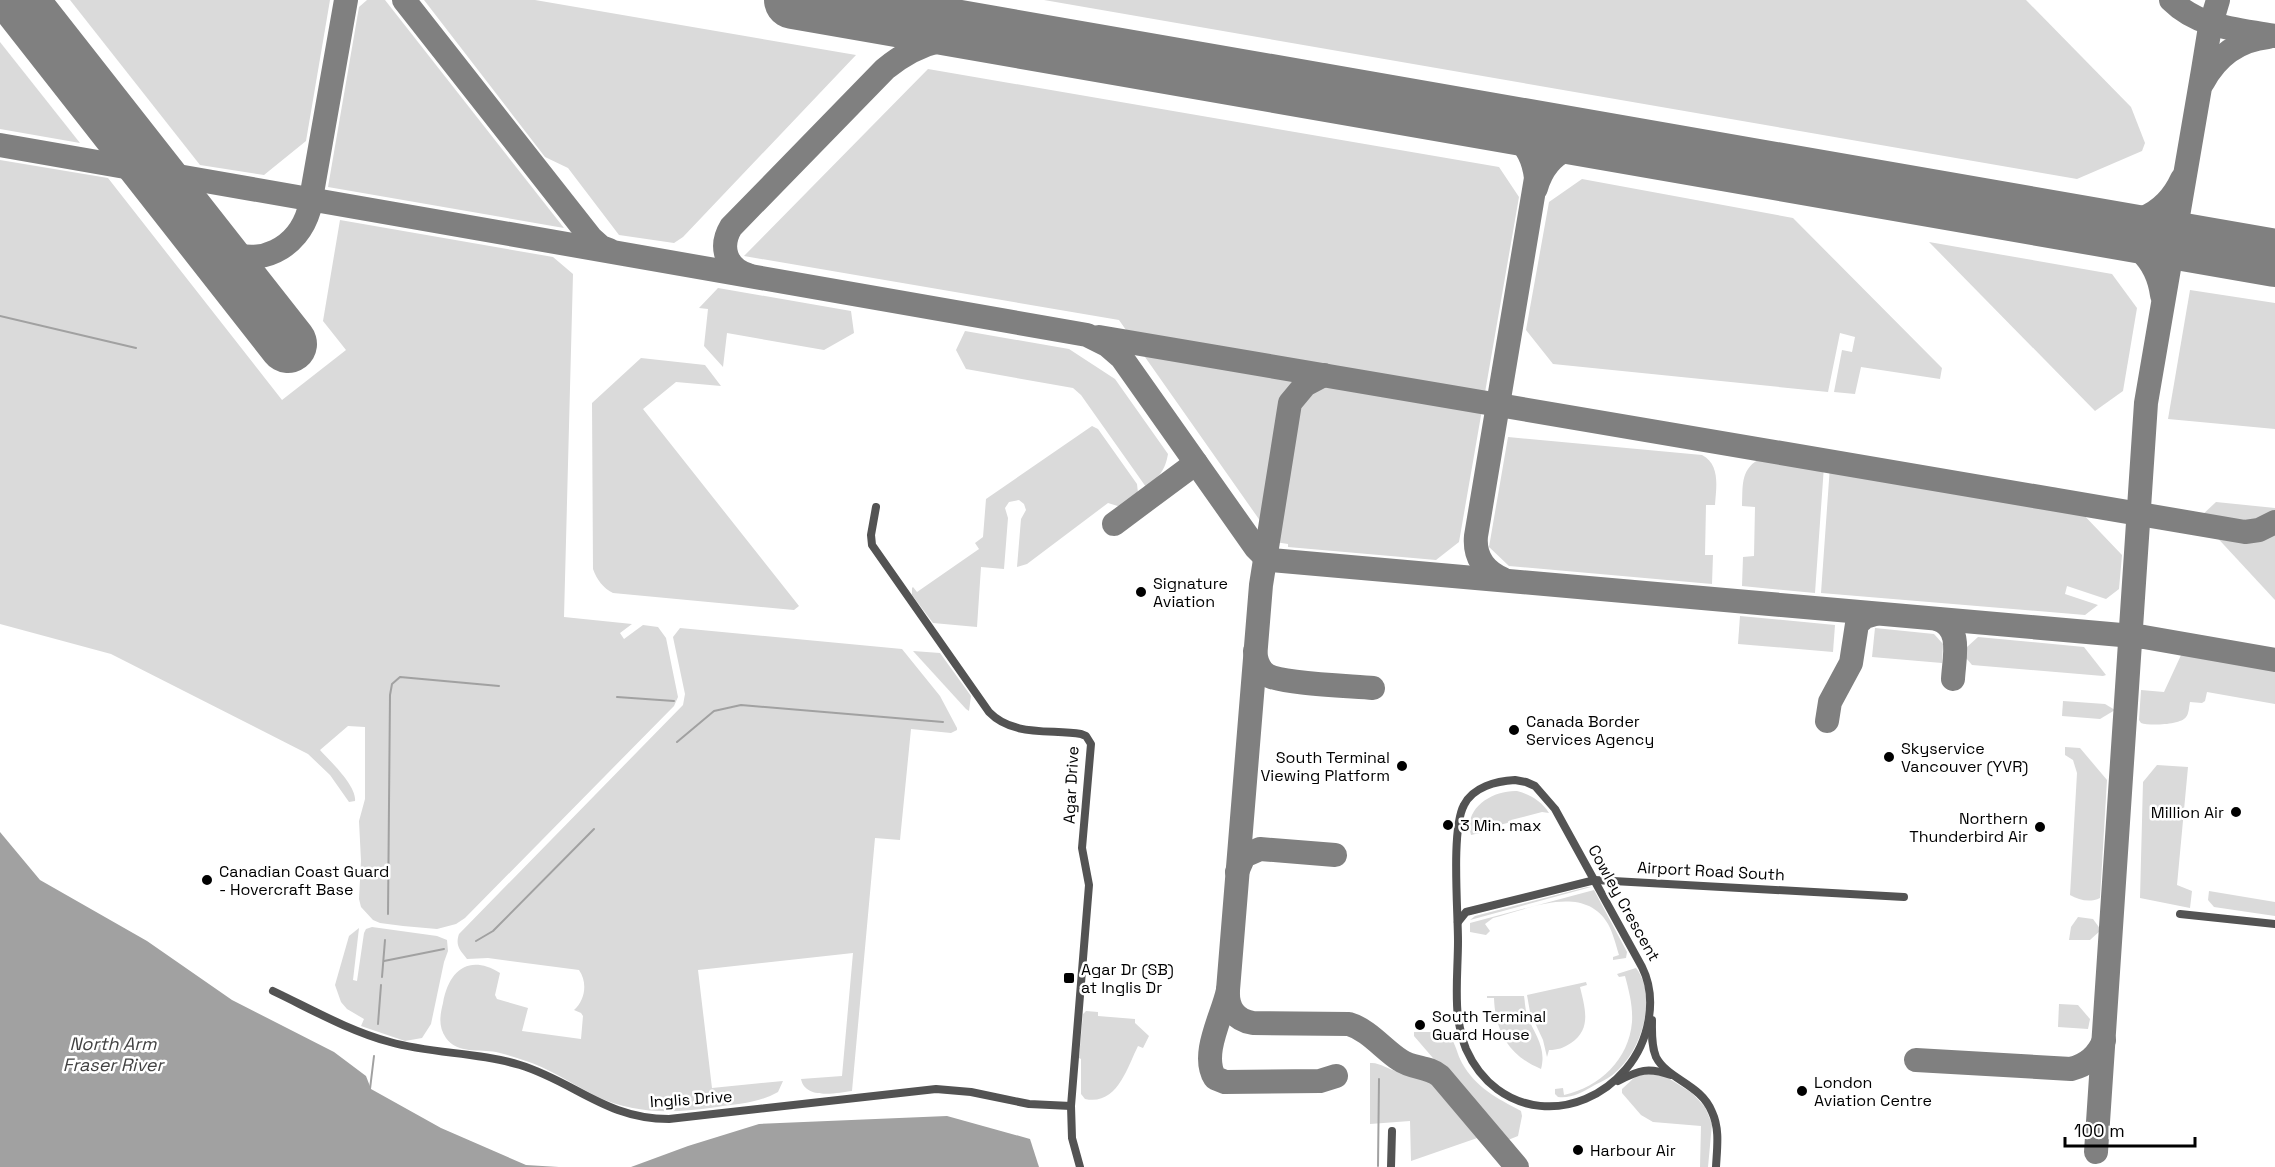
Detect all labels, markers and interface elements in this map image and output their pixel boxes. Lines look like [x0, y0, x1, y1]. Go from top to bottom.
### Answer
place label: Signature Aviation [1153, 573, 1228, 612]
marker: Signature Aviation [1134, 585, 1148, 599]
place label: Canada Border Services Agency [1526, 711, 1654, 750]
marker: Canada Border Services Agency [1507, 723, 1521, 737]
place label: Skyservice Vancouver (YVR) [1901, 738, 2028, 777]
street label: Agar Drive [1058, 745, 1084, 825]
place label: South Terminal Viewing Platform [1260, 747, 1390, 786]
marker: Skyservice Vancouver (YVR) [1882, 750, 1896, 764]
marker: South Terminal Viewing Platform [1395, 759, 1409, 773]
place label: Million Air [2151, 802, 2224, 823]
marker: Million Air [2229, 805, 2243, 819]
place label: Northern Thunderbird Air [1909, 808, 2028, 847]
place label: 3 Min. max [1460, 815, 1541, 836]
marker: 3 Min. max [1441, 818, 1455, 832]
marker: Northern Thunderbird Air [2033, 820, 2047, 834]
street label: Cowley Crescent [1583, 841, 1665, 965]
street label: Airport Road South [1637, 857, 1785, 885]
place label: Canadian Coast Guard - Hovercraft Base [219, 861, 389, 900]
marker: Canadian Coast Guard - Hovercraft Base [200, 873, 214, 887]
place label: Agar Dr (SB) at Inglis Dr [1081, 959, 1174, 998]
marker: Agar Dr (SB) at Inglis Dr [1062, 971, 1076, 985]
place label: South Terminal Guard House [1432, 1006, 1546, 1045]
marker: South Terminal Guard House [1413, 1018, 1427, 1032]
water label: North Arm Fraser River [63, 1032, 166, 1076]
place label: London Aviation Centre [1814, 1072, 1932, 1111]
marker: London Aviation Centre [1795, 1084, 1809, 1098]
street label: Inglis Drive [649, 1086, 733, 1112]
scale bar [2065, 1110, 2196, 1148]
text: 100 m [2074, 1119, 2125, 1142]
place label: Harbour Air [1590, 1140, 1676, 1161]
marker: Harbour Air [1571, 1143, 1585, 1157]

